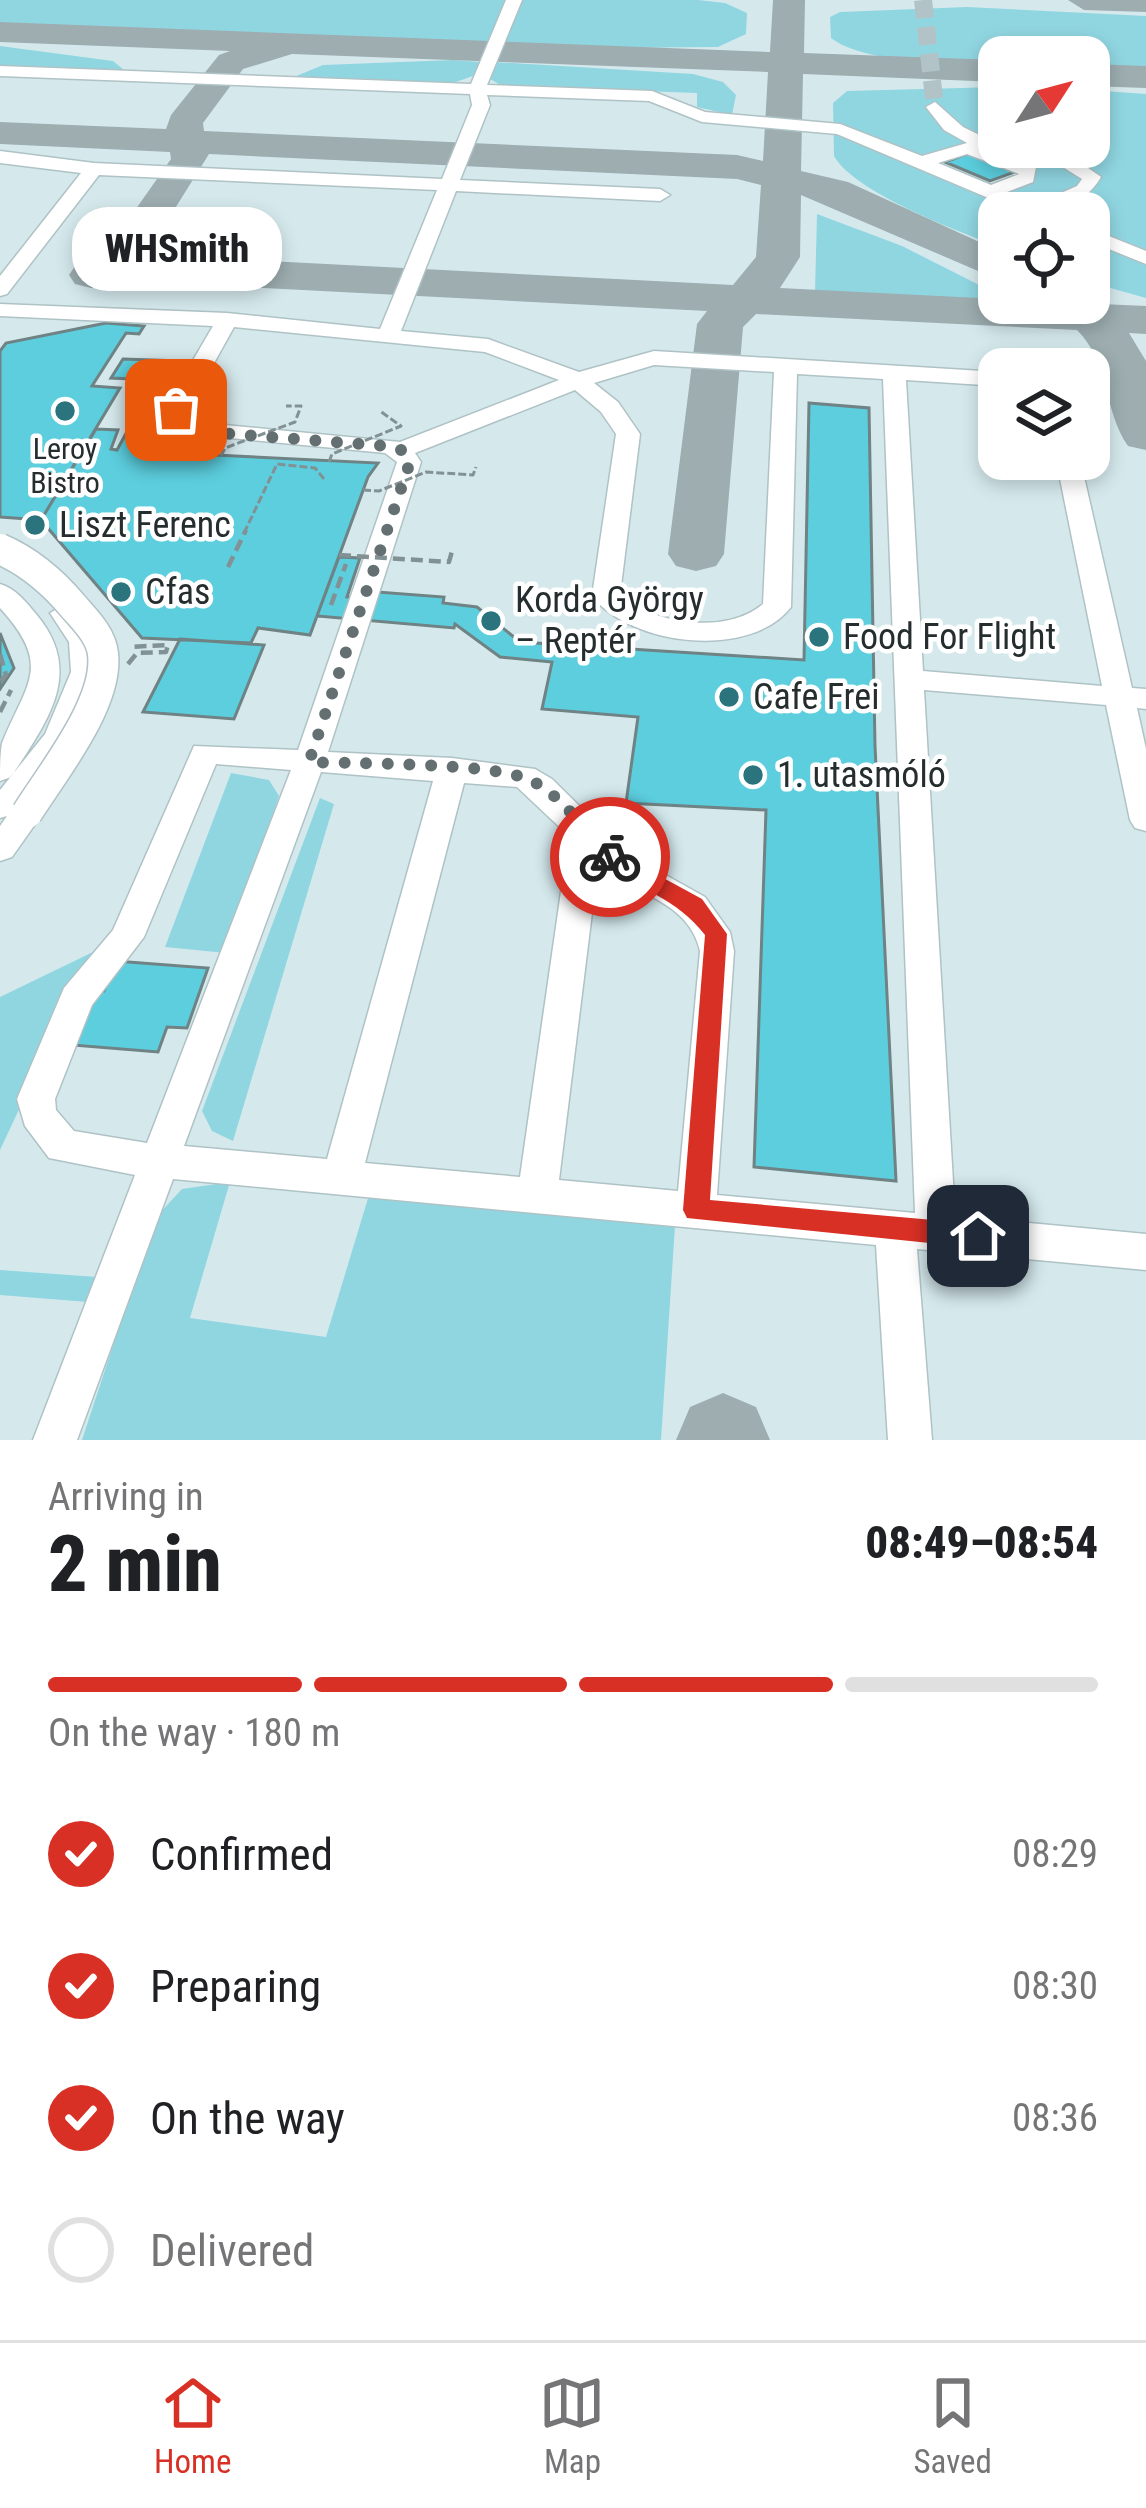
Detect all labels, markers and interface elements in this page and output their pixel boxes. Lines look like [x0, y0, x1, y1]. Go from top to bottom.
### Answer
north arrow [978, 36, 1110, 168]
map controls [978, 36, 1110, 480]
button: locate [978, 192, 1110, 324]
callout: WHSmith [71, 206, 281, 290]
text: WHSmith [105, 226, 249, 272]
button: layers [978, 348, 1110, 480]
pin [125, 359, 227, 461]
icon: bag [143, 377, 209, 443]
marker: Leroy Bistro [52, 398, 78, 424]
place label: Leroy Bistro [30, 431, 100, 500]
place label: Liszt Ferenc [59, 504, 231, 546]
marker: Liszt Ferenc [22, 512, 48, 538]
place label: Cfas [145, 571, 210, 613]
marker: Cfas [108, 579, 134, 605]
place label: Korda György – Reptér [515, 579, 704, 662]
marker: Korda György – Reptér [478, 608, 504, 634]
place label: Food For Flight [843, 616, 1056, 658]
marker: Food For Flight [806, 624, 832, 650]
place label: Cafe Frei [753, 676, 879, 718]
marker: Cafe Frei [716, 684, 742, 710]
place label: 1. utasmóló [777, 754, 946, 796]
marker: 1. utasmóló [740, 762, 766, 788]
courier [550, 797, 670, 917]
icon: bike [577, 824, 643, 890]
pin [927, 1185, 1029, 1287]
icon: home [945, 1203, 1011, 1269]
text: Arriving in [48, 1474, 204, 1520]
text: 08:49–08:54 [865, 1516, 1098, 1569]
text: 2 min [48, 1519, 222, 1610]
text: On the way · 180 m [48, 1710, 340, 1756]
icon: check [48, 1821, 114, 1887]
text: Confirmed [150, 1828, 333, 1881]
text: 08:29 [1012, 1831, 1098, 1877]
icon: check [48, 1953, 114, 2019]
text: Preparing [150, 1960, 321, 2013]
text: 08:30 [1012, 1963, 1098, 2009]
icon: check [48, 2085, 114, 2151]
text: On the way [150, 2092, 345, 2145]
text: 08:36 [1012, 2095, 1098, 2141]
text: Delivered [150, 2224, 314, 2277]
tab: Home [154, 2370, 231, 2481]
tab: Map [539, 2370, 605, 2481]
tab: Saved [914, 2370, 992, 2481]

